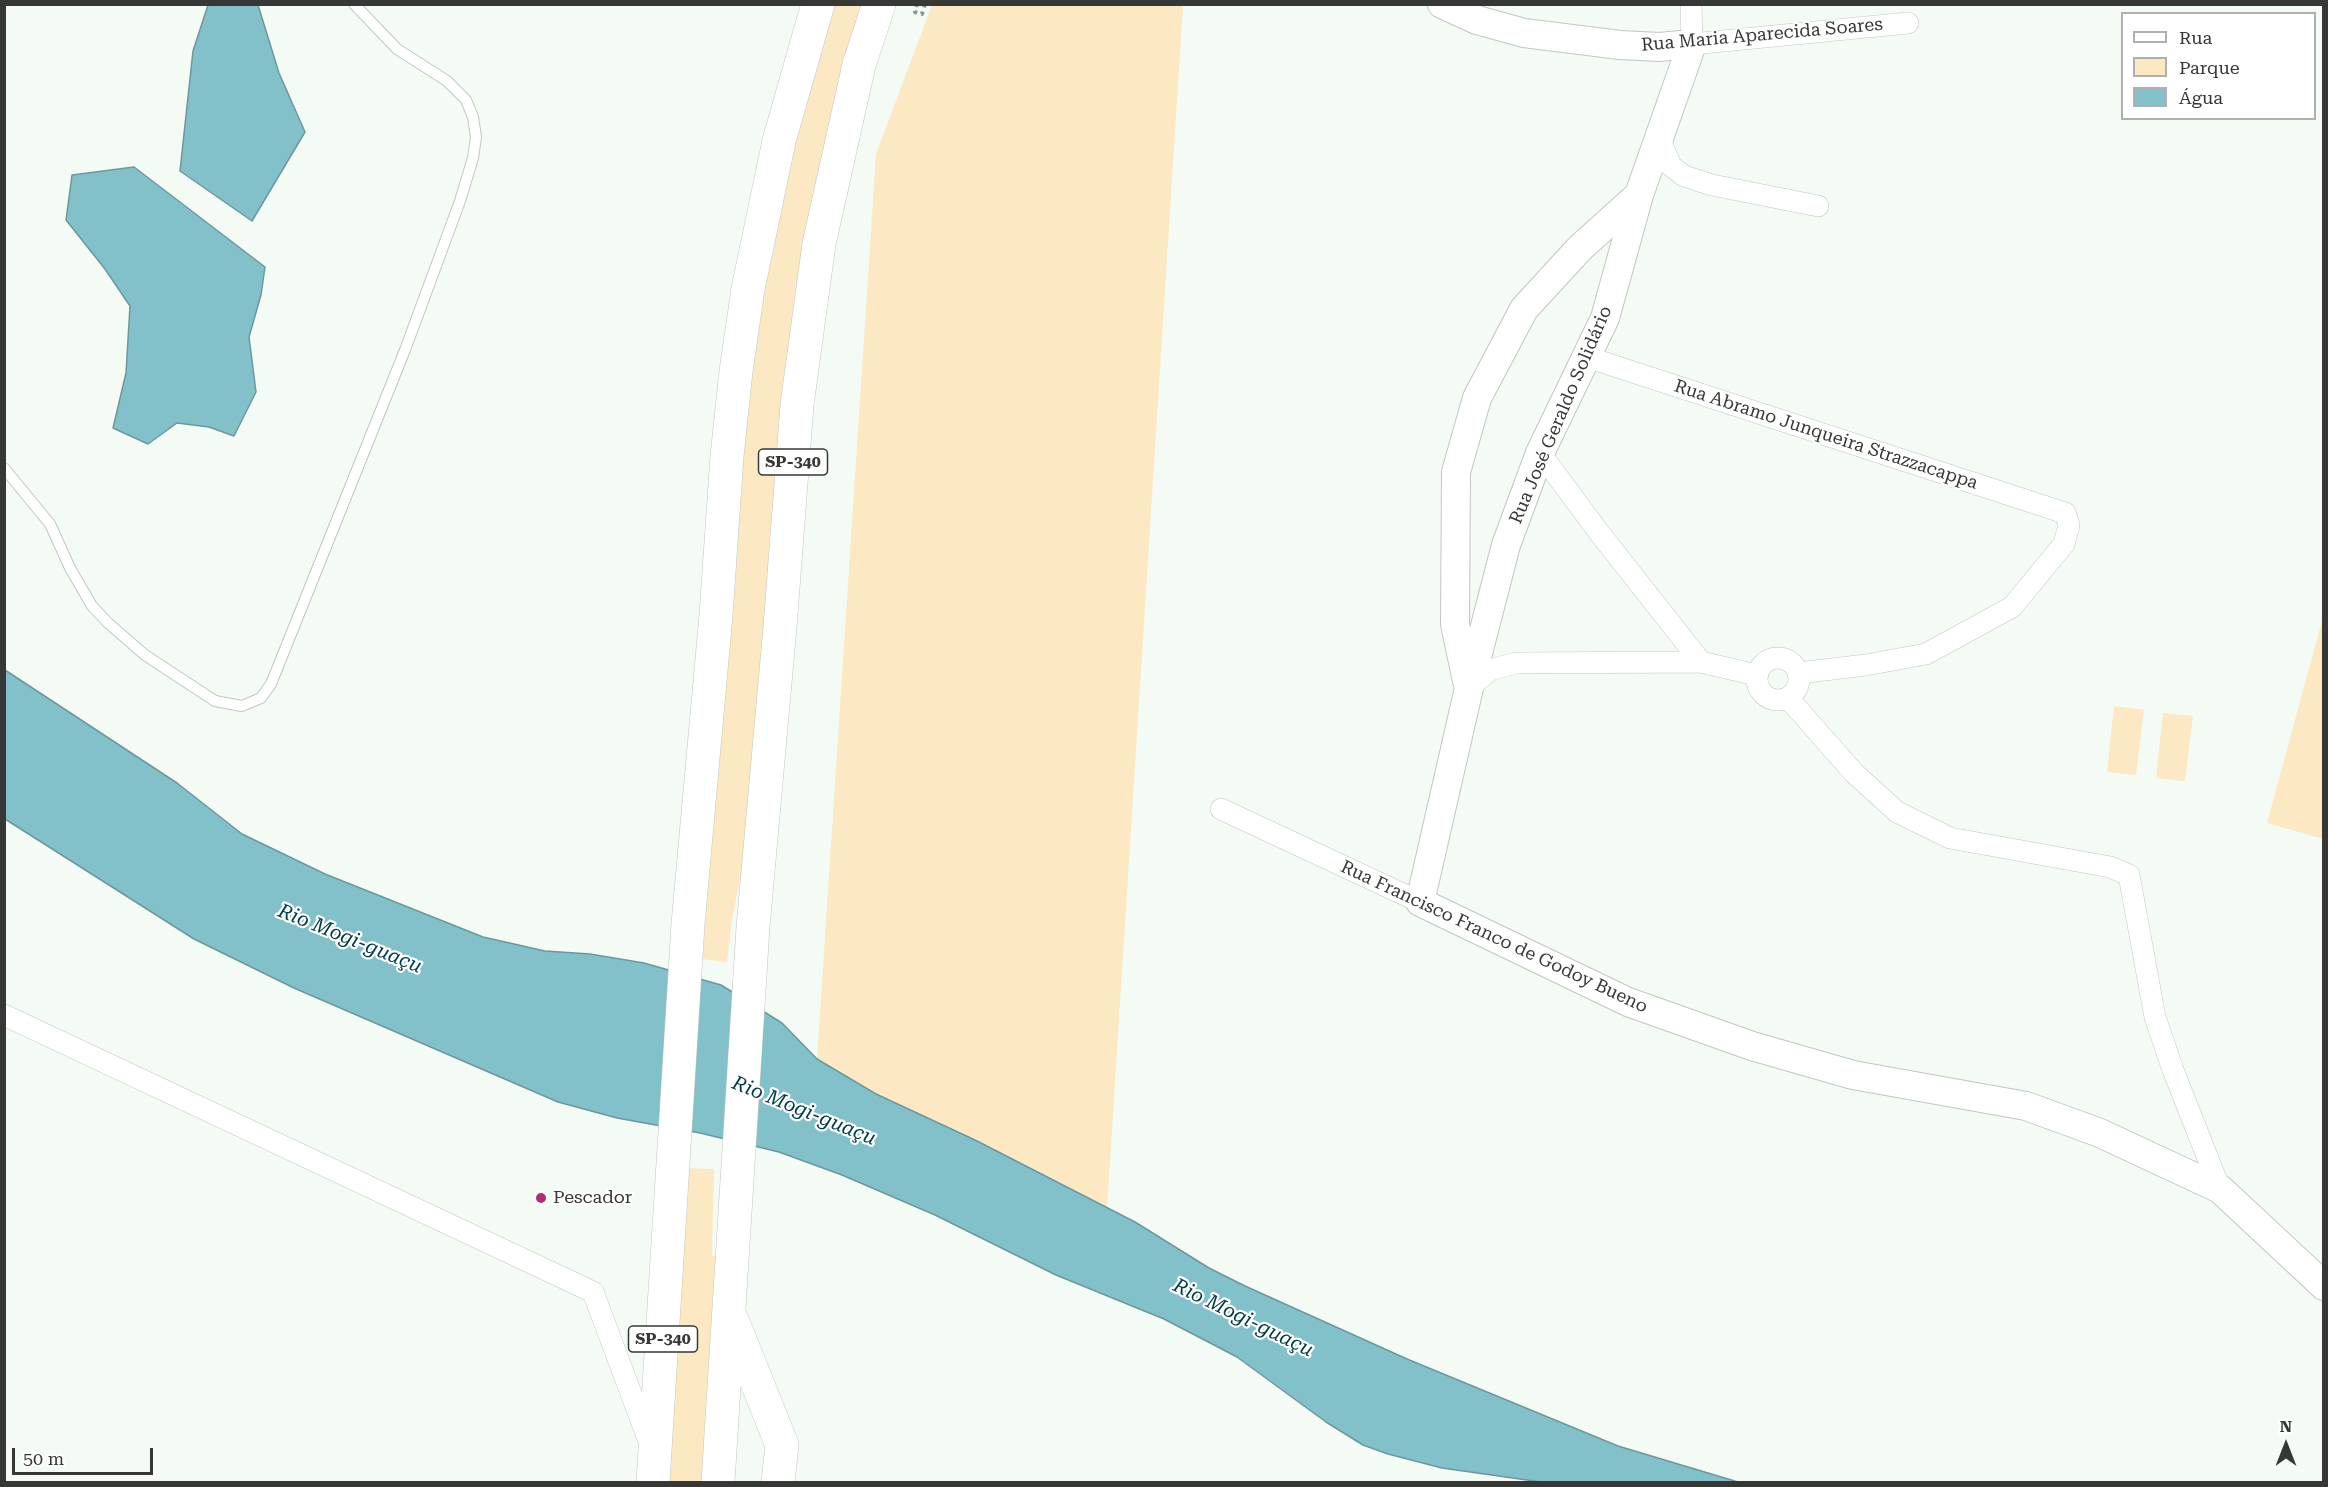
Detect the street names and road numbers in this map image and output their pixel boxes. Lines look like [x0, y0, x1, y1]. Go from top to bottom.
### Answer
street label: Rua Maria Aparecida Soares [1640, 14, 1884, 56]
street label: Rua José Geraldo Solidário [1505, 303, 1617, 527]
street label: Rua Abramo Junqueira Strazzacappa [1671, 376, 1981, 494]
road number: SP-340 [758, 449, 828, 475]
street label: Rua Francisco Franco de Godoy Bueno [1337, 856, 1651, 1018]
road number: SP-340 [628, 1326, 698, 1352]

